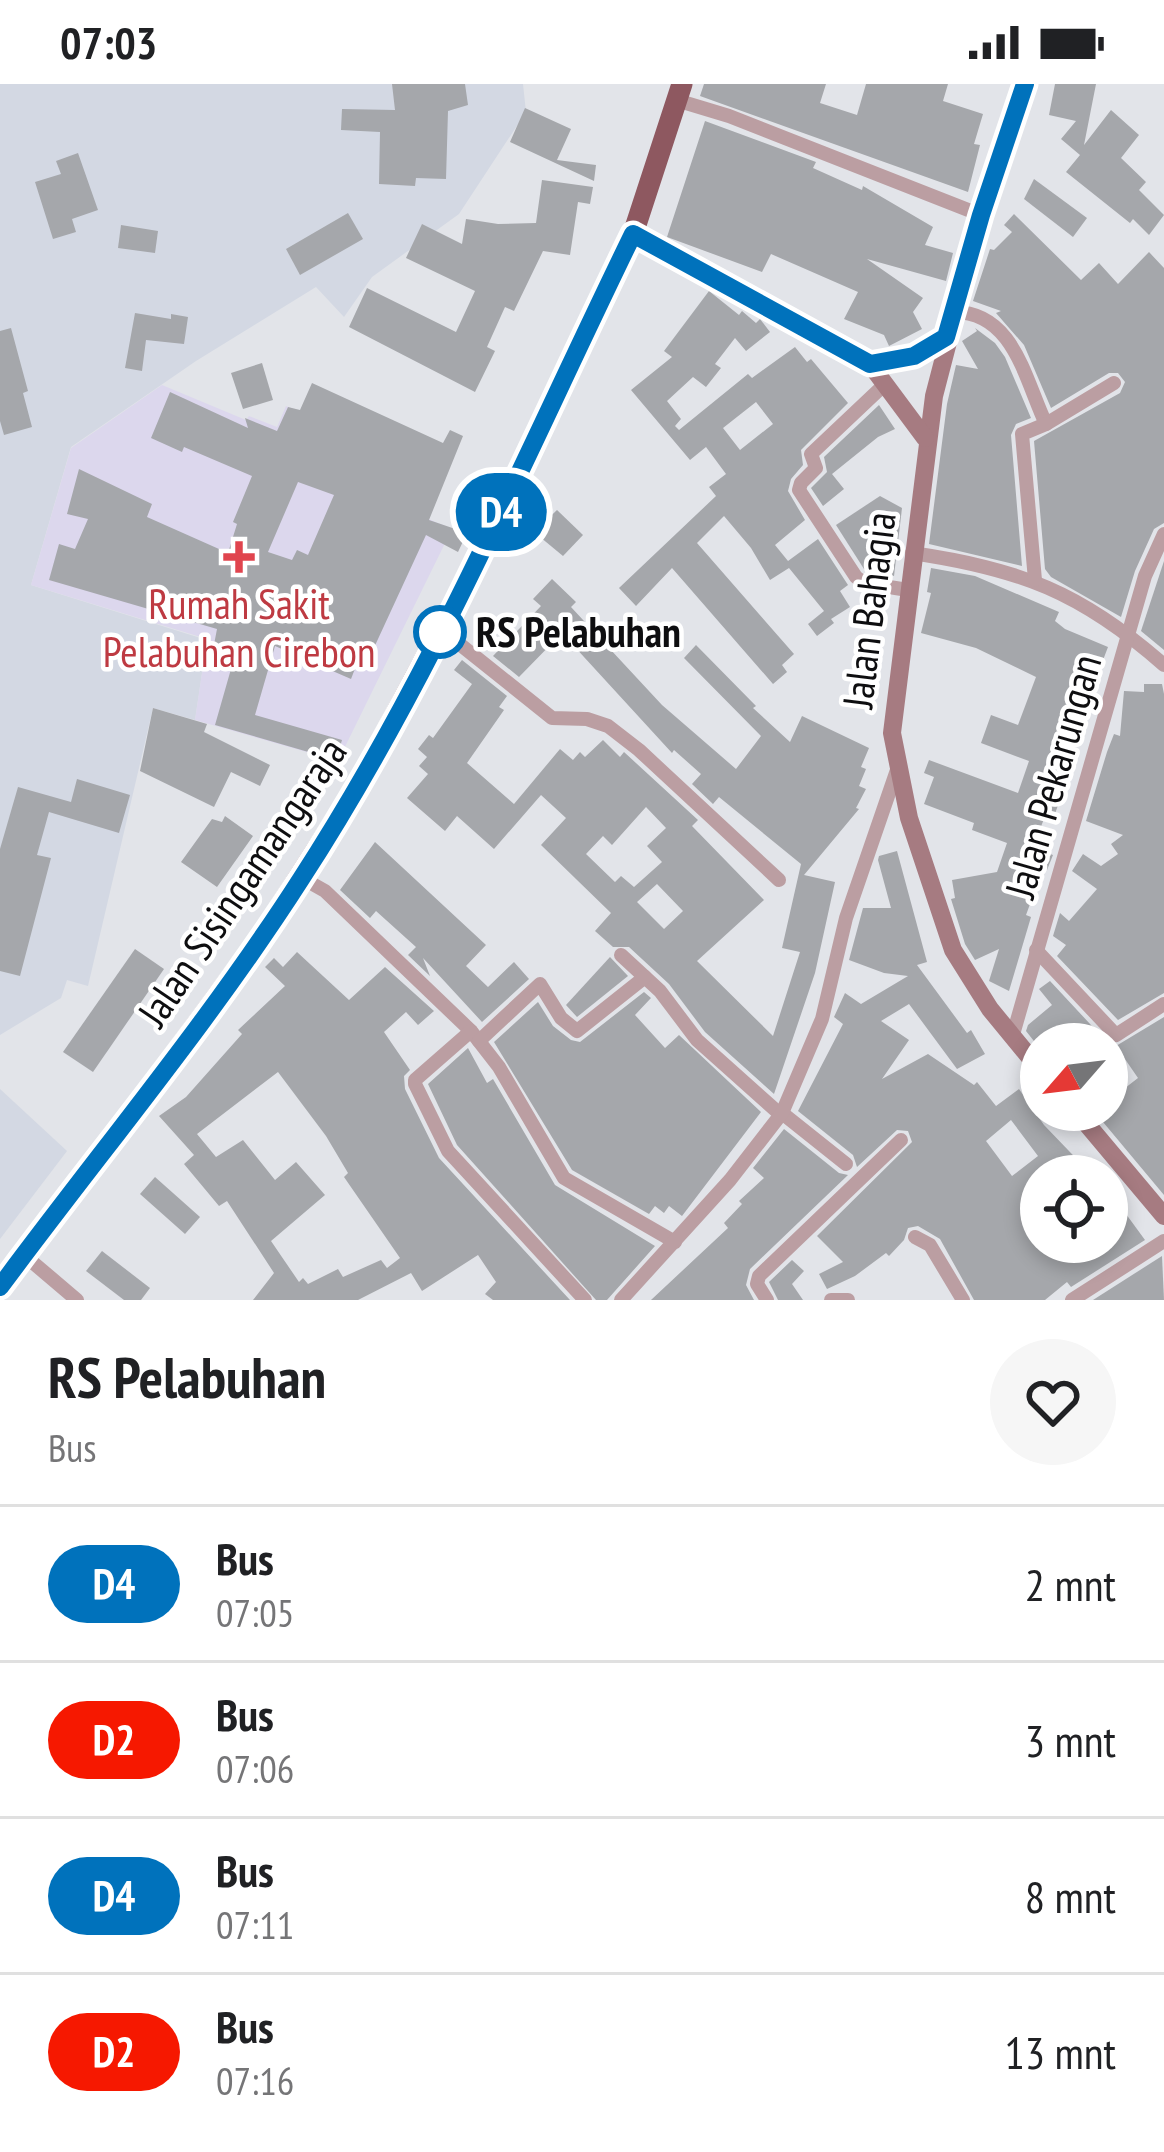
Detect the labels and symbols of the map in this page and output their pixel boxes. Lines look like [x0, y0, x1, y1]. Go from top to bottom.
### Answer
line badge: D4 [447, 473, 555, 551]
street label: Jalan Bahagia [829, 509, 908, 713]
marker: Rumah Sakit Pelabuhan Cirebon [223, 541, 255, 573]
place label: Rumah Sakit Pelabuhan Cirebon [103, 576, 375, 679]
place label: RS Pelabuhan [476, 604, 681, 659]
marker: RS Pelabuhan [415, 607, 465, 657]
street label: Jalan Pekarungan [991, 648, 1113, 906]
street label: Jalan Sisingamangaraja [124, 727, 358, 1038]
north arrow [1020, 1023, 1128, 1131]

